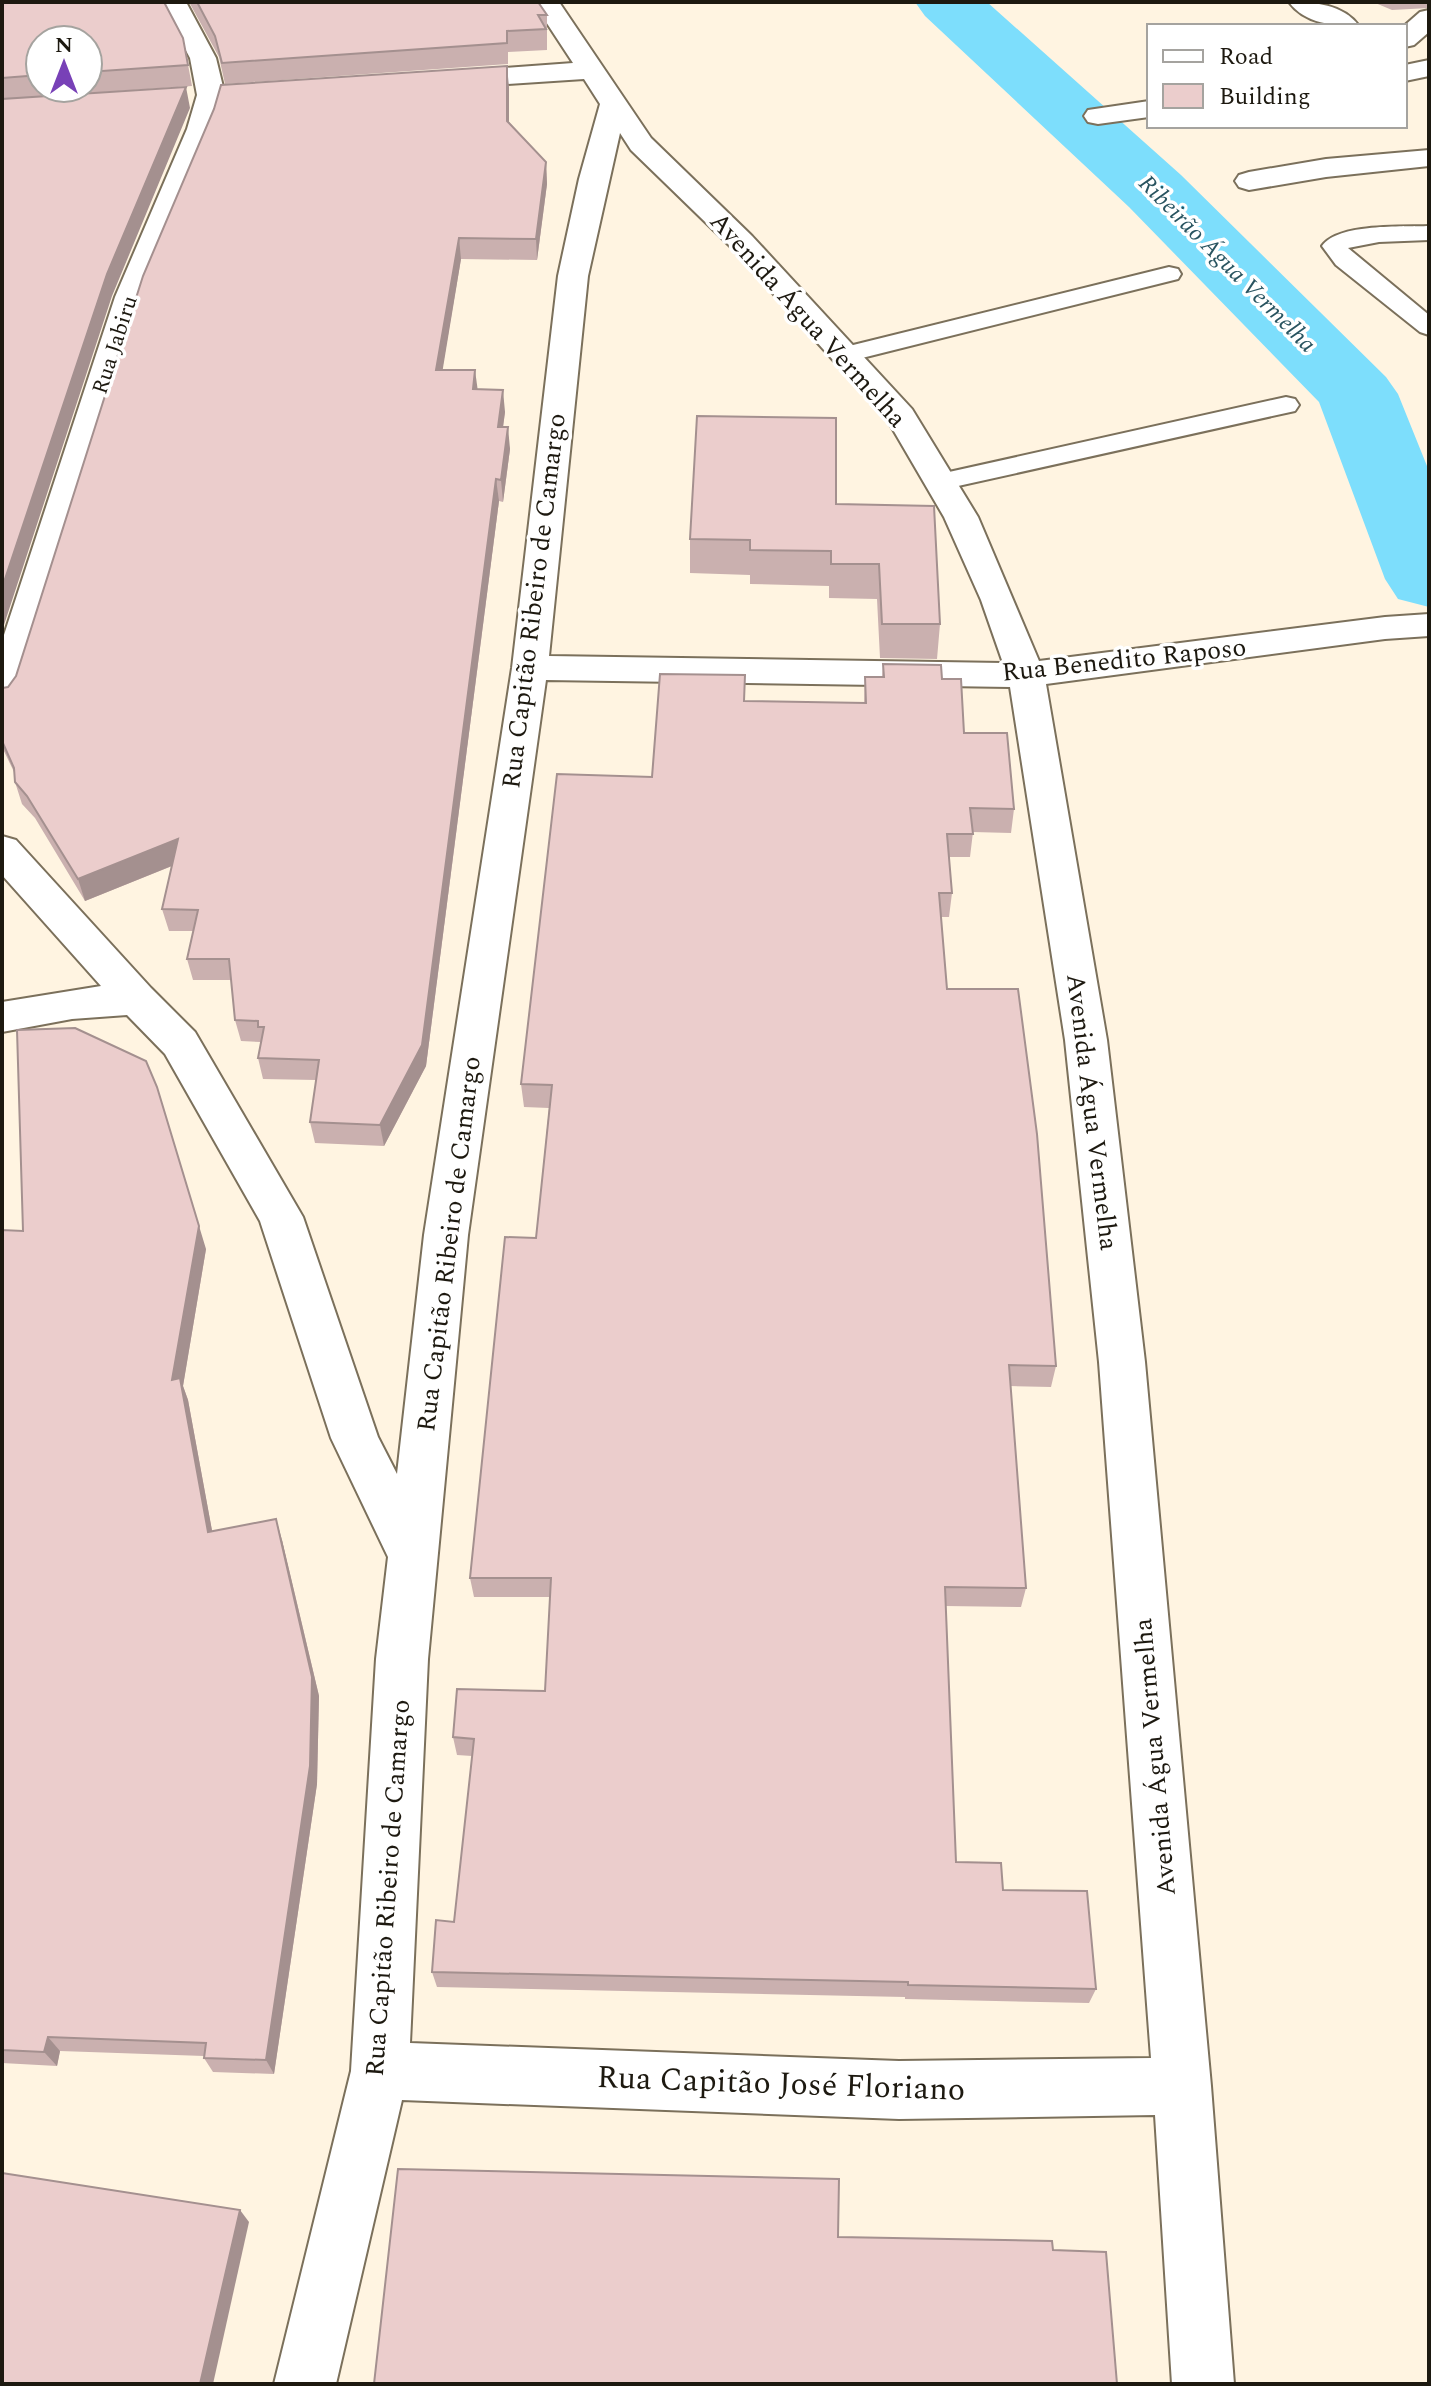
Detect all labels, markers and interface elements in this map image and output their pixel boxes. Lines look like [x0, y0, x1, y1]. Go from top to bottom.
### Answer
north arrow [24, 24, 104, 104]
legend [1147, 24, 1407, 128]
text: N [55, 29, 73, 62]
text: Road [1219, 39, 1273, 75]
text: Building [1219, 79, 1311, 115]
water label: Ribeirão Água Vermelha [1130, 167, 1324, 361]
street label: Avenida Água Vermelha [700, 203, 916, 437]
street label: Rua Jabiru [84, 291, 146, 399]
street label: Rua Capitão Ribeiro de Camargo [491, 411, 577, 791]
street label: Rua Benedito Raposo [1000, 627, 1248, 693]
street label: Avenida Água Vermelha [1055, 971, 1129, 1253]
street label: Rua Capitão Ribeiro de Camargo [406, 1054, 492, 1434]
street label: Avenida Água Vermelha [1123, 1616, 1187, 1897]
street label: Rua Capitão Ribeiro de Camargo [355, 1698, 421, 2078]
street label: Rua Capitão José Floriano [596, 2053, 966, 2115]

